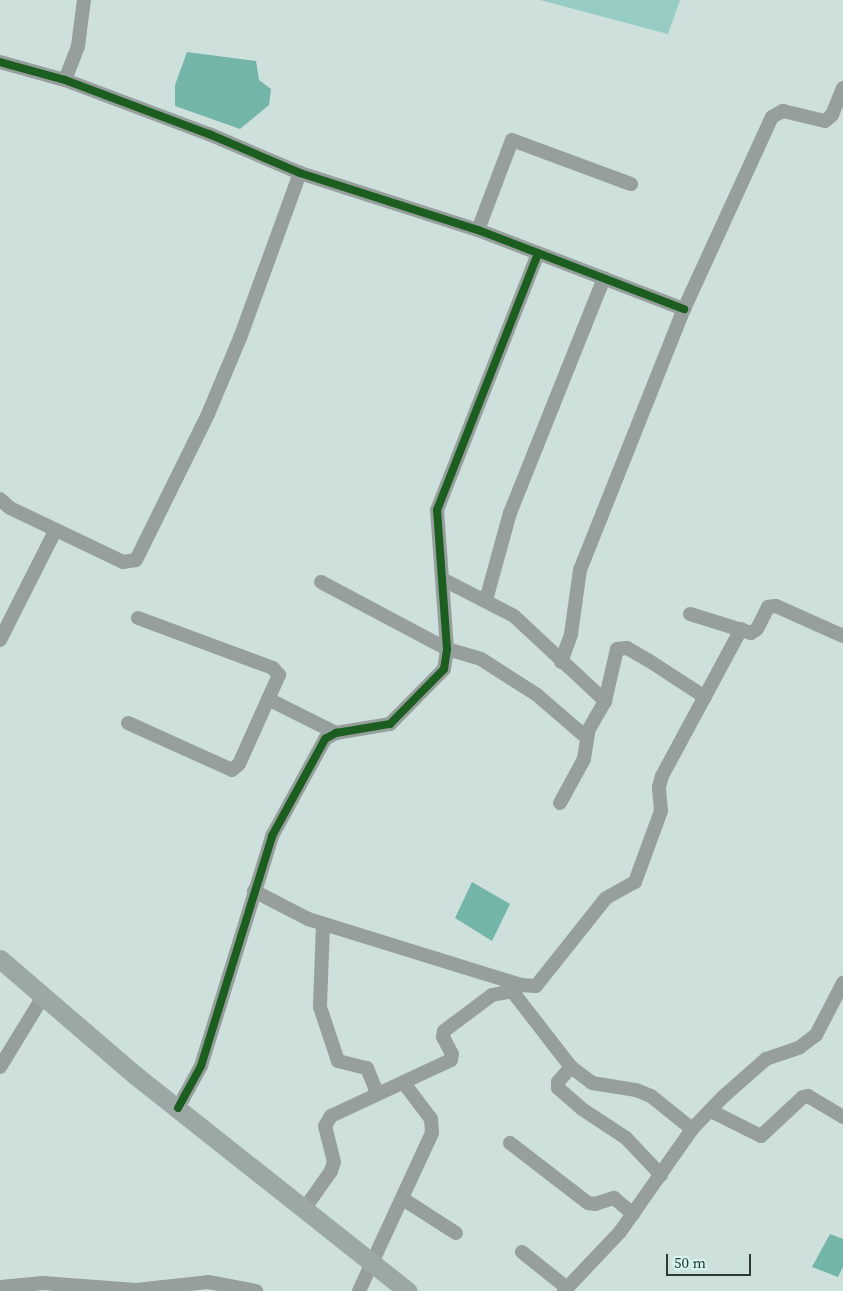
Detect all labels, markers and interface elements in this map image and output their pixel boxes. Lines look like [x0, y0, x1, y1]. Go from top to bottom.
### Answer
scale bar [668, 1244, 753, 1276]
text: 50 m [674, 1252, 706, 1273]

